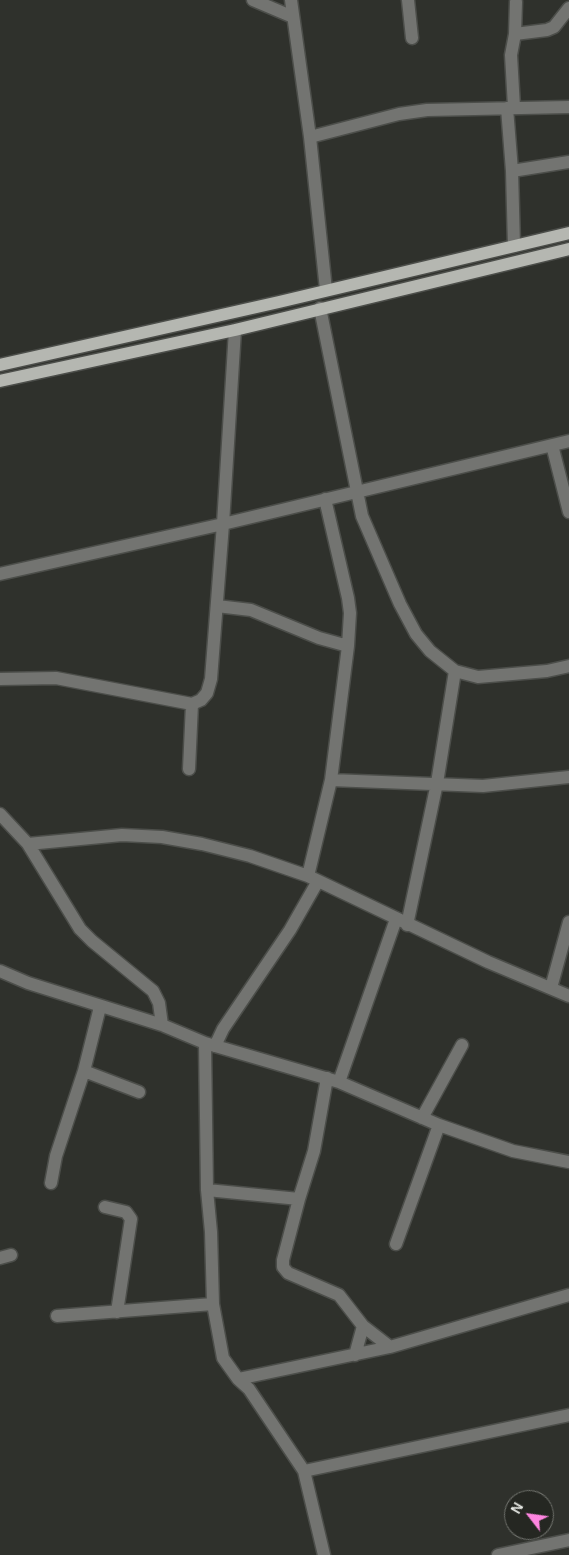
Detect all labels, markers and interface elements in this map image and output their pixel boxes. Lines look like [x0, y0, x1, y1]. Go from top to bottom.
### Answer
north arrow [504, 1490, 554, 1540]
text: N [507, 1500, 526, 1516]

